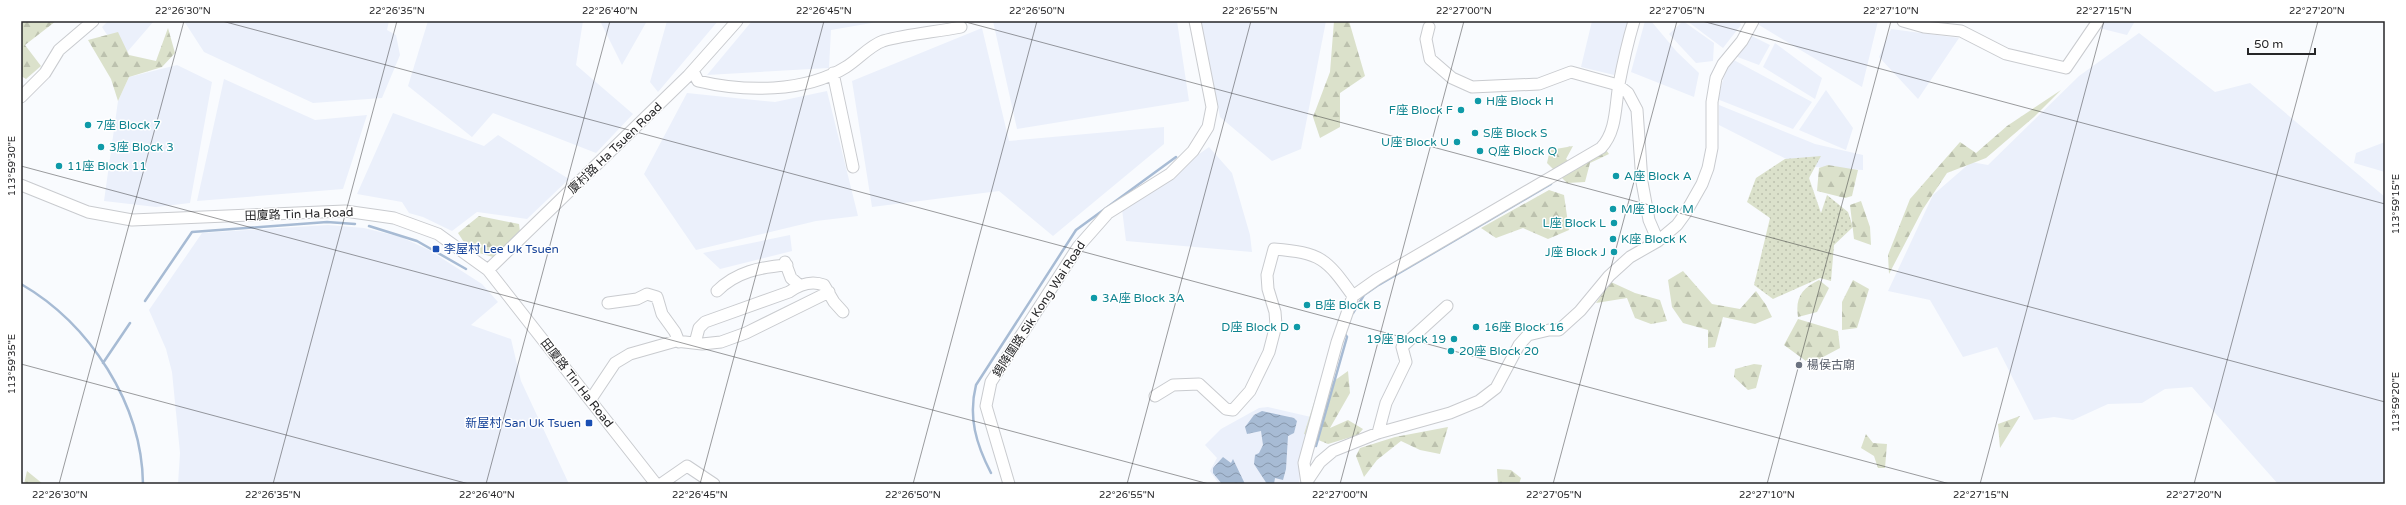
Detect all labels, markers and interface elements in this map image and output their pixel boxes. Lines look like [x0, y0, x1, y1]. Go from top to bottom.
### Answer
text: 22°26'30"N [155, 5, 211, 17]
text: 22°26'35"N [369, 5, 425, 17]
text: 22°26'40"N [582, 5, 638, 17]
text: 22°26'45"N [796, 5, 852, 17]
text: 22°26'50"N [1009, 5, 1065, 17]
text: 22°26'55"N [1222, 5, 1278, 17]
text: 22°27'00"N [1436, 5, 1492, 17]
text: 22°27'05"N [1649, 5, 1705, 17]
text: 22°27'10"N [1863, 5, 1919, 17]
text: 22°27'15"N [2076, 5, 2132, 17]
text: 22°27'20"N [2289, 5, 2345, 17]
scale bar [2248, 30, 2315, 56]
text: 50 m [2254, 37, 2283, 51]
place label: H座 Block H [1486, 94, 1554, 108]
marker: H座 Block H [1473, 96, 1483, 106]
street label: 廈村路 Ha Tsuen Road [565, 100, 665, 196]
place label: F座 Block F [1389, 103, 1453, 117]
marker: F座 Block F [1456, 105, 1466, 115]
place label: 7座 Block 7 [96, 118, 161, 132]
marker: 7座 Block 7 [83, 120, 93, 130]
place label: S座 Block S [1483, 126, 1547, 140]
marker: S座 Block S [1470, 128, 1480, 138]
place label: U座 Block U [1381, 135, 1449, 149]
text: 113°59'30"E [6, 136, 18, 196]
marker: U座 Block U [1452, 137, 1462, 147]
place label: 3座 Block 3 [109, 140, 174, 154]
marker: 3座 Block 3 [96, 142, 106, 152]
place label: Q座 Block Q [1488, 144, 1557, 158]
marker: Q座 Block Q [1475, 146, 1485, 156]
place label: 11座 Block 11 [67, 159, 147, 173]
marker: 11座 Block 11 [54, 161, 64, 171]
place label: A座 Block A [1624, 169, 1692, 183]
marker: A座 Block A [1611, 171, 1621, 181]
text: 113°59'15"E [2390, 174, 2402, 234]
place label: M座 Block M [1621, 202, 1694, 216]
marker: M座 Block M [1608, 204, 1618, 214]
street label: 田廈路 Tin Ha Road [244, 205, 354, 223]
place label: L座 Block L [1542, 216, 1606, 230]
marker: L座 Block L [1609, 218, 1619, 228]
place label: K座 Block K [1621, 232, 1687, 246]
marker: K座 Block K [1608, 234, 1618, 244]
street label: 錫降圍路 Sik Kong Wai Road [990, 238, 1088, 380]
place label: 李屋村 Lee Uk Tsuen [444, 242, 559, 256]
marker: 李屋村 Lee Uk Tsuen [431, 244, 441, 254]
place label: J座 Block J [1545, 245, 1606, 259]
marker: J座 Block J [1609, 247, 1619, 257]
place label: 3A座 Block 3A [1102, 291, 1185, 305]
marker: 3A座 Block 3A [1089, 293, 1099, 303]
place label: B座 Block B [1315, 298, 1381, 312]
marker: B座 Block B [1302, 300, 1312, 310]
place label: D座 Block D [1221, 320, 1289, 334]
place label: 16座 Block 16 [1484, 320, 1564, 334]
marker: D座 Block D [1292, 322, 1302, 332]
marker: 16座 Block 16 [1471, 322, 1481, 332]
place label: 19座 Block 19 [1366, 332, 1446, 346]
text: 113°59'35"E [6, 334, 18, 394]
marker: 19座 Block 19 [1449, 334, 1459, 344]
street label: 田廈路 Tin Ha Road [538, 336, 616, 430]
place label: 20座 Block 20 [1459, 344, 1539, 358]
marker: 20座 Block 20 [1446, 346, 1456, 356]
place label: 楊侯古廟 [1807, 358, 1855, 372]
marker: 楊侯古廟 [1794, 360, 1804, 370]
text: 113°59'20"E [2390, 372, 2402, 432]
place label: 新屋村 San Uk Tsuen [465, 416, 581, 430]
marker: 新屋村 San Uk Tsuen [584, 418, 594, 428]
text: 22°26'30"N [32, 489, 88, 501]
text: 22°26'35"N [245, 489, 301, 501]
text: 22°26'40"N [459, 489, 515, 501]
text: 22°26'45"N [672, 489, 728, 501]
text: 22°26'50"N [885, 489, 941, 501]
text: 22°26'55"N [1099, 489, 1155, 501]
text: 22°27'00"N [1312, 489, 1368, 501]
text: 22°27'05"N [1526, 489, 1582, 501]
text: 22°27'10"N [1739, 489, 1795, 501]
text: 22°27'15"N [1953, 489, 2009, 501]
text: 22°27'20"N [2166, 489, 2222, 501]

